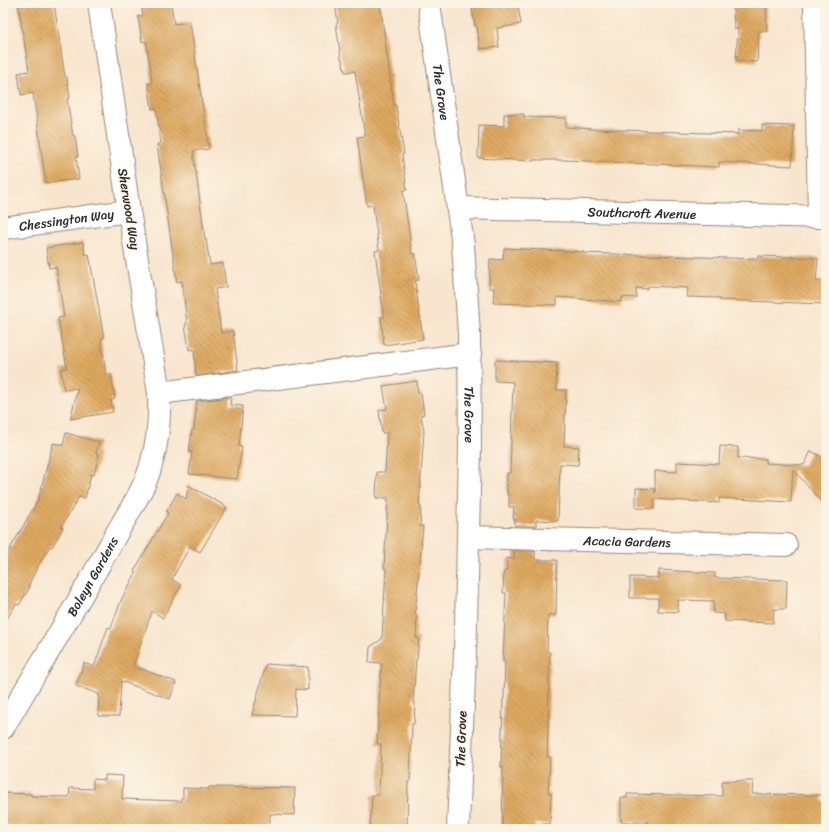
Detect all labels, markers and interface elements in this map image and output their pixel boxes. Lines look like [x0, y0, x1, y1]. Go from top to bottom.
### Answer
street label: The Grove [426, 63, 457, 122]
street label: Sherwood Way [111, 166, 147, 252]
street label: Southcroft Avenue [587, 200, 696, 225]
street label: Chessington Way [18, 202, 116, 237]
street label: The Grove [458, 386, 481, 443]
street label: Acacia Gardens [582, 528, 672, 554]
street label: Boleyn Gardens [60, 531, 125, 621]
street label: The Grove [449, 710, 473, 768]

